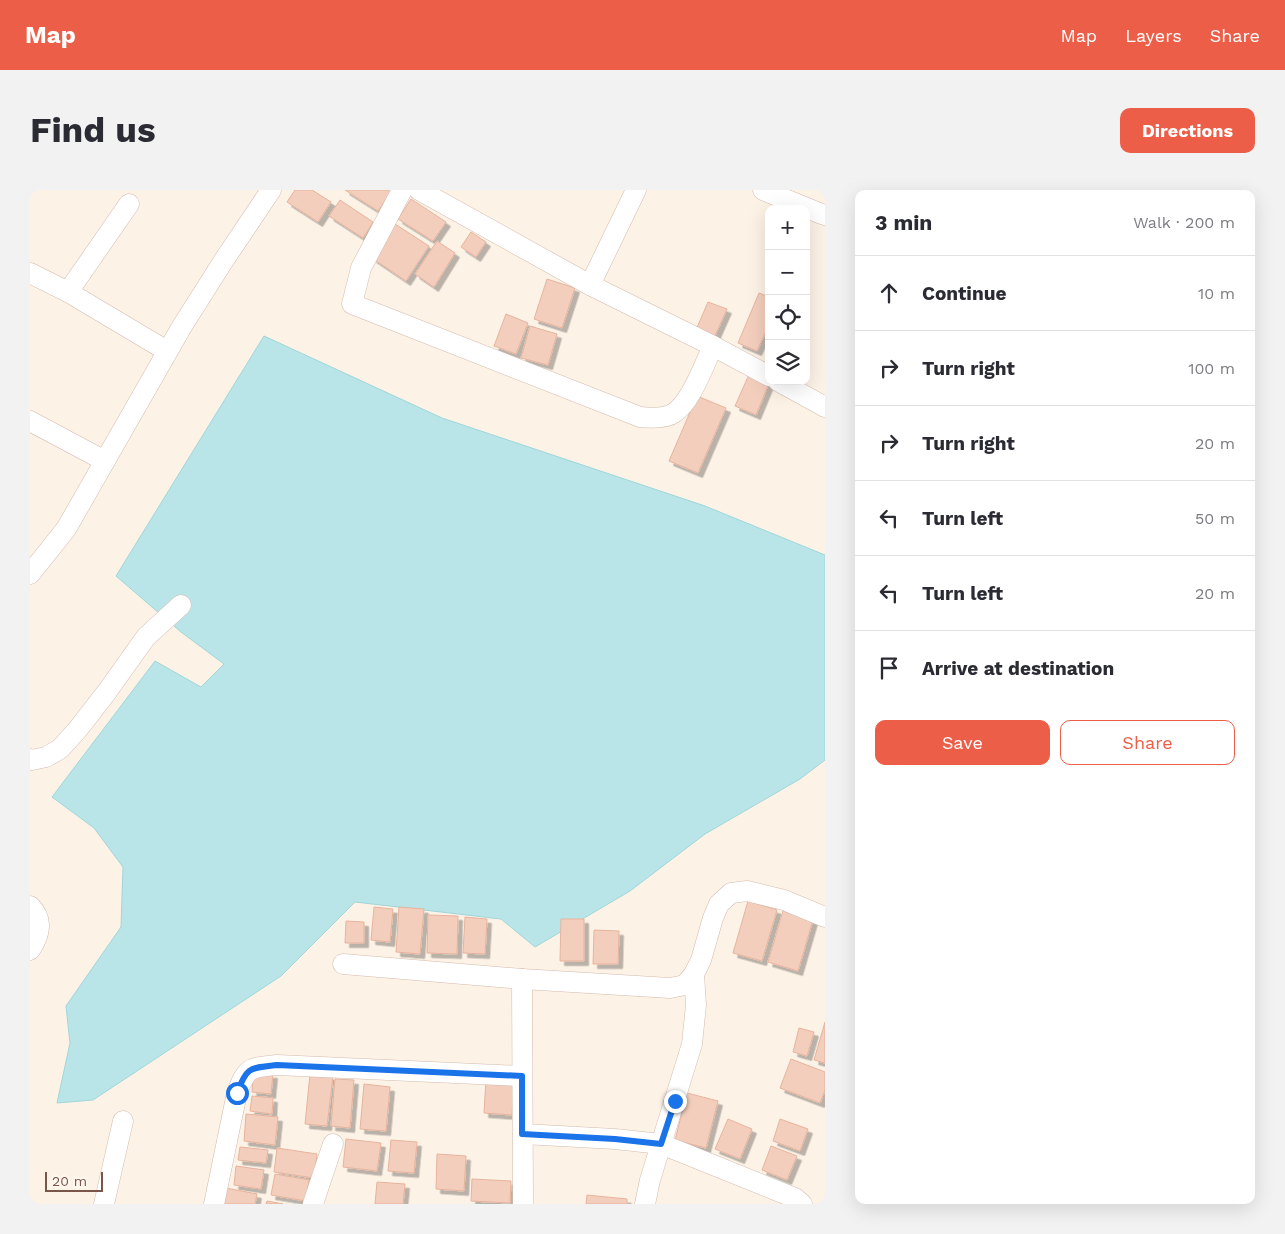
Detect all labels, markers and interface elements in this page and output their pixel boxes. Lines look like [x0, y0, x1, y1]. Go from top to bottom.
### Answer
text: Map [25, 21, 76, 49]
text: Map [1060, 25, 1097, 46]
text: Layers [1125, 25, 1182, 46]
text: Share [1210, 25, 1260, 46]
button: Directions [1120, 108, 1255, 153]
text: Find us [30, 109, 156, 151]
map controls [765, 205, 810, 385]
button: + [765, 205, 810, 250]
text: 3 min [875, 210, 932, 235]
text: Walk · 200 m [1133, 213, 1235, 232]
button: − [765, 250, 810, 295]
icon: ahead [875, 279, 903, 307]
text: Continue [922, 282, 1006, 305]
text: 10 m [1198, 284, 1235, 303]
button: locate [765, 295, 810, 340]
button: layers [765, 340, 810, 385]
icon: right [875, 354, 903, 382]
text: Turn right [922, 357, 1015, 380]
text: 100 m [1188, 359, 1235, 378]
icon: right [875, 429, 903, 457]
text: Turn right [922, 432, 1015, 455]
text: 20 m [1195, 434, 1235, 453]
icon: left [875, 504, 903, 532]
text: Turn left [922, 507, 1003, 530]
text: 50 m [1195, 509, 1235, 528]
icon: left [875, 579, 903, 607]
text: Turn left [922, 582, 1003, 605]
text: 20 m [1195, 584, 1235, 603]
icon: arrive [875, 654, 903, 682]
text: Arrive at destination [922, 657, 1114, 680]
button: Save [875, 720, 1050, 765]
button: Share [1060, 720, 1235, 765]
route start [226, 1082, 249, 1105]
route end [664, 1090, 687, 1113]
scale bar [45, 1169, 102, 1192]
text: 20 m [52, 1173, 87, 1189]

